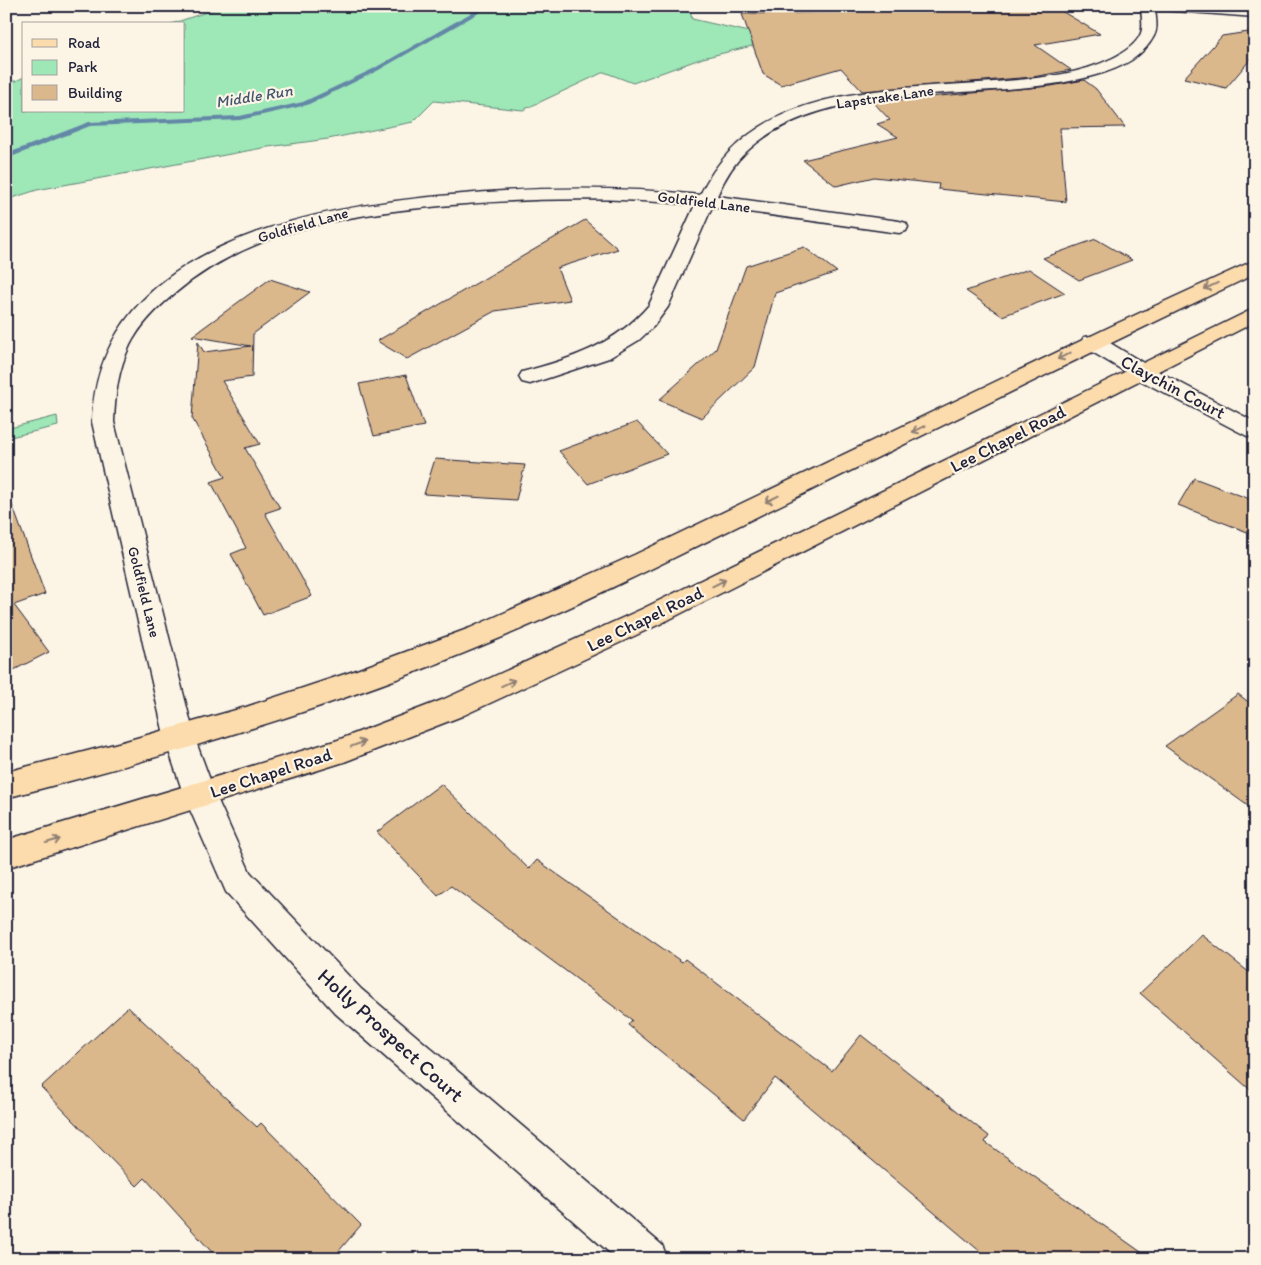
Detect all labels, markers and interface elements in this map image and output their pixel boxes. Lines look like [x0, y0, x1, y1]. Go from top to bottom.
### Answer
legend [22, 22, 185, 112]
text: Road [68, 34, 101, 52]
text: Park [68, 58, 98, 76]
water label: Middle Run [214, 81, 294, 111]
street label: Lapstrake Lane [835, 81, 935, 113]
text: Building [68, 84, 122, 102]
street label: Goldfield Lane [657, 187, 751, 217]
street label: Goldfield Lane [256, 203, 350, 247]
one-way arrow [1204, 282, 1219, 292]
street label: Claychin Court [1117, 350, 1229, 424]
one-way arrow [1057, 352, 1072, 361]
street label: Lee Chapel Road [947, 400, 1070, 478]
one-way arrow [911, 424, 926, 434]
one-way arrow [765, 495, 780, 504]
street label: Goldfield Lane [124, 545, 164, 639]
one-way arrow [711, 578, 726, 588]
street label: Lee Chapel Road [583, 581, 707, 657]
one-way arrow [500, 677, 515, 687]
one-way arrow [350, 739, 365, 748]
street label: Lee Chapel Road [207, 743, 335, 803]
one-way arrow [45, 835, 61, 845]
street label: Holly Prospect Court [313, 963, 469, 1107]

